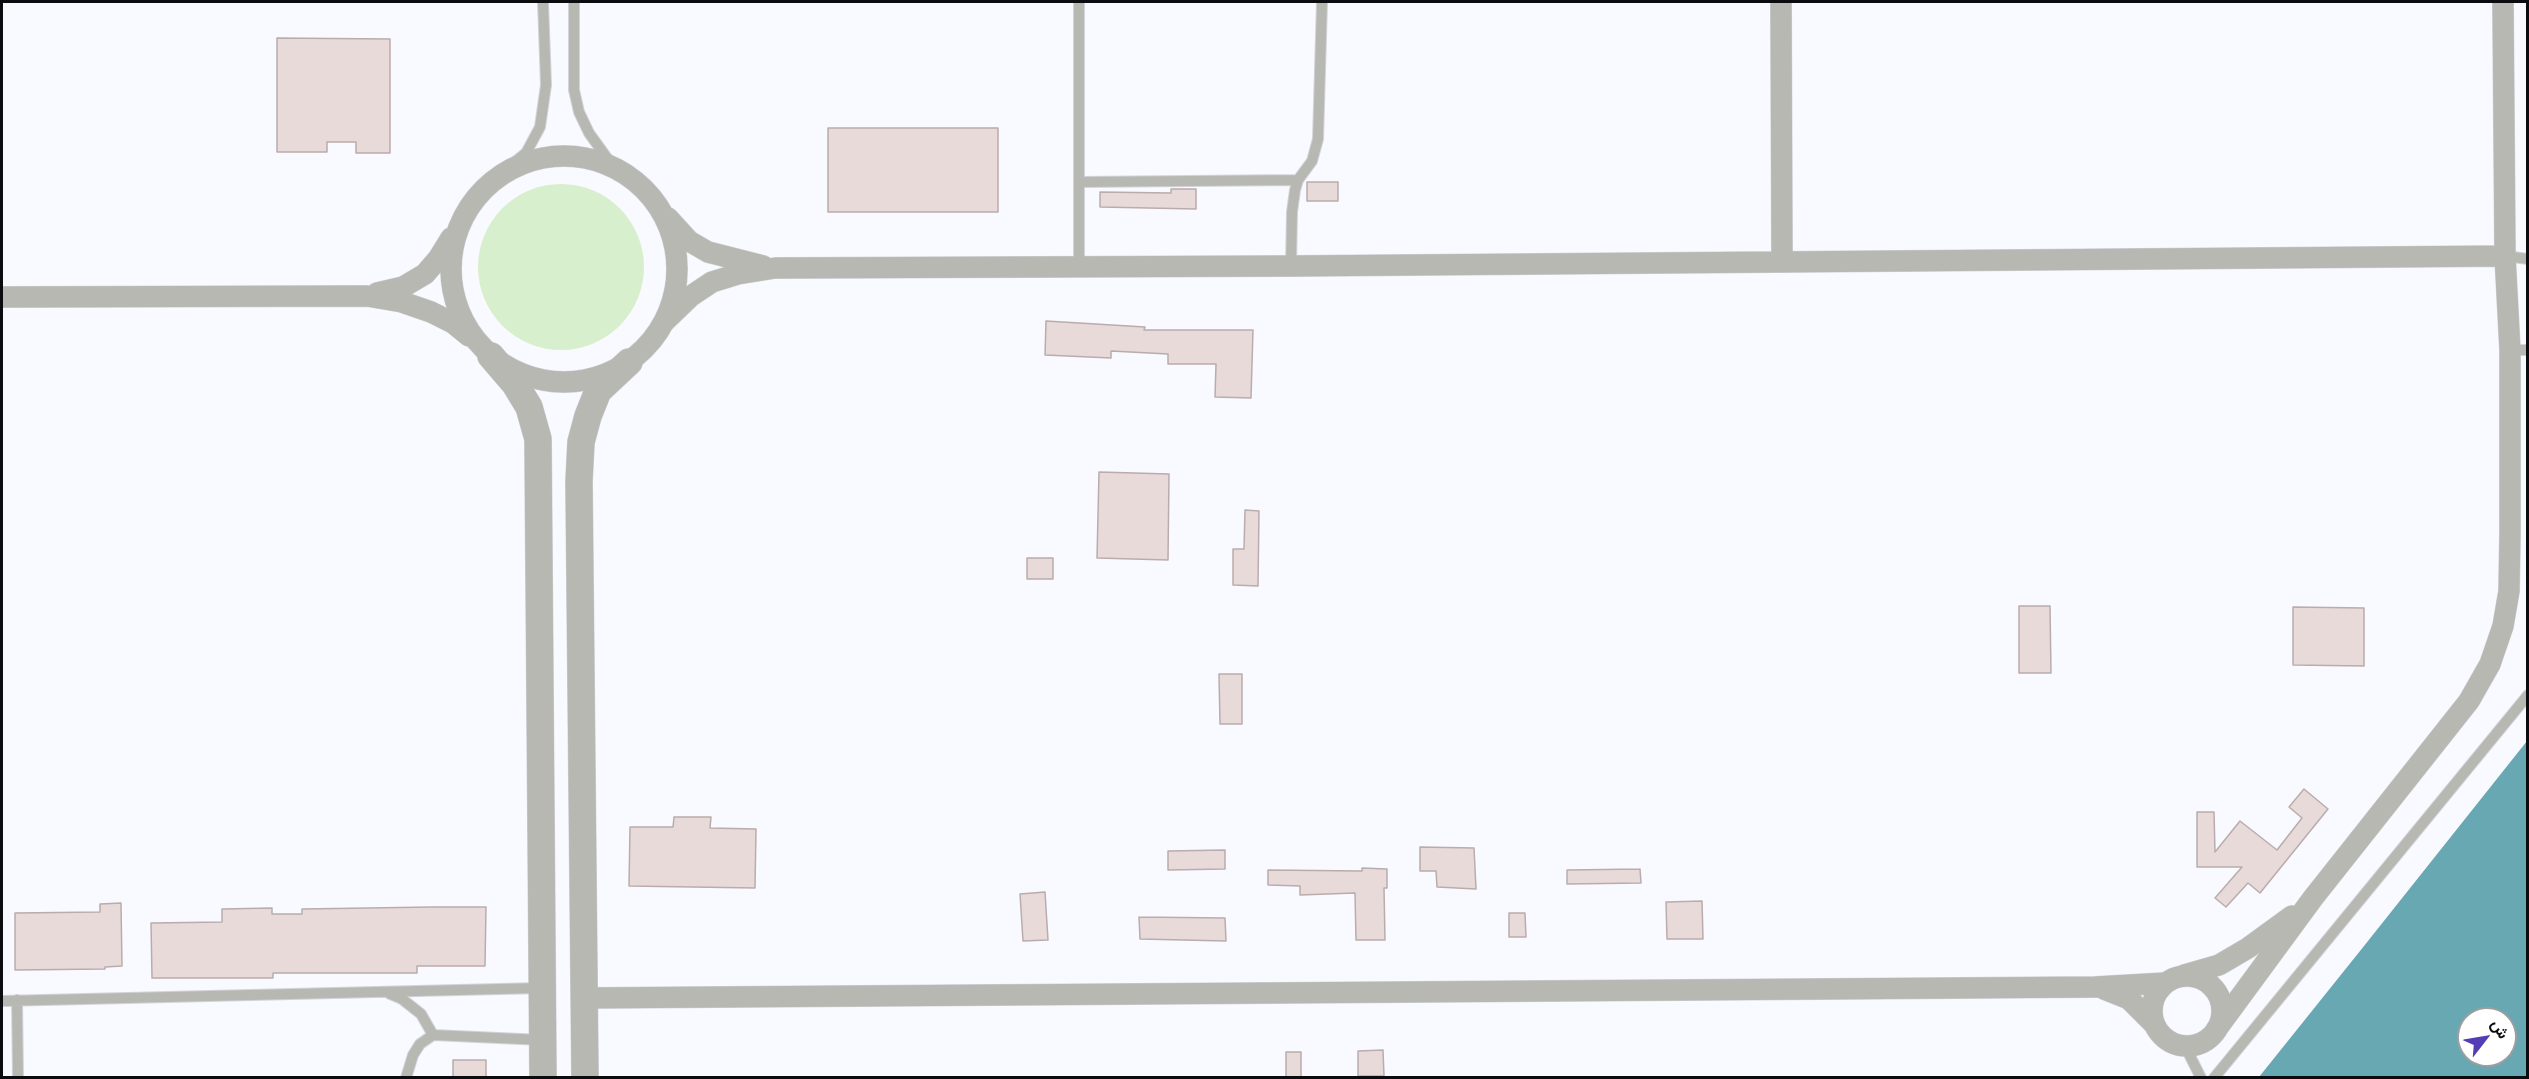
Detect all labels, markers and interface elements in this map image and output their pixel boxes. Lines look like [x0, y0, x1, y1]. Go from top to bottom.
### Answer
north arrow [2457, 1007, 2517, 1067]
text: ش [2487, 1015, 2514, 1042]

